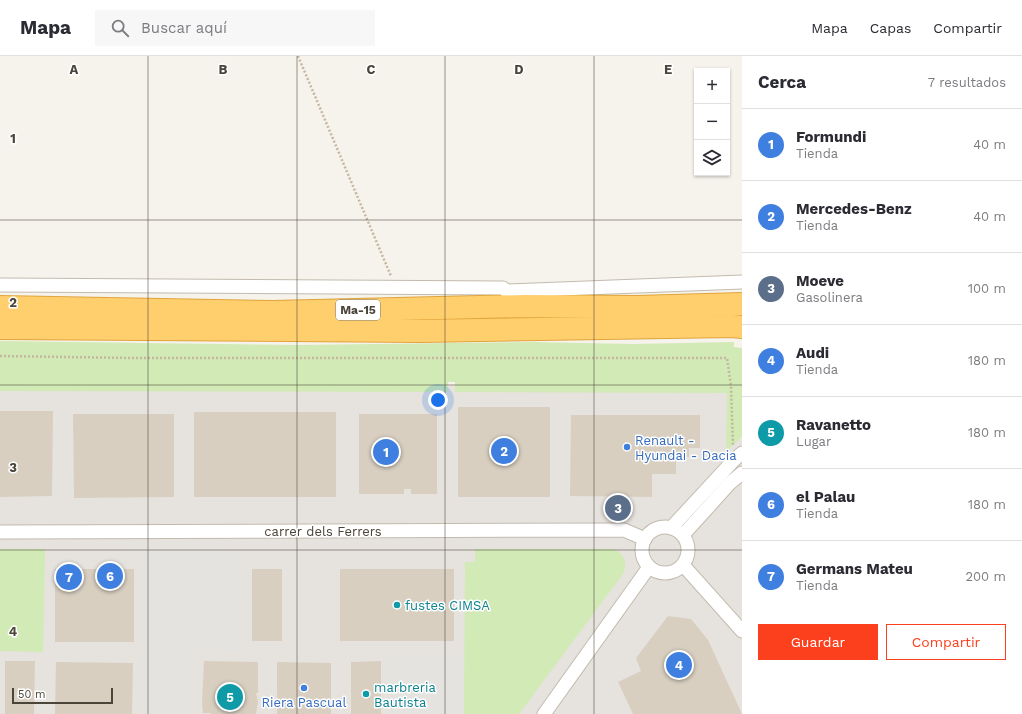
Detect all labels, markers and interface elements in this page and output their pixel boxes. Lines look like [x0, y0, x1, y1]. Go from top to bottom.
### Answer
search box [95, 10, 375, 46]
text: Mapa [20, 16, 71, 39]
icon: search [109, 17, 131, 39]
text: Buscar aquí [141, 19, 227, 37]
text: Mapa [811, 20, 848, 36]
text: Capas [870, 20, 911, 36]
text: Compartir [933, 20, 1002, 36]
text: A [70, 62, 79, 77]
text: B [219, 62, 228, 77]
text: C [367, 62, 376, 77]
text: D [514, 62, 524, 77]
text: E [664, 62, 672, 77]
map controls [694, 68, 730, 176]
button: + [694, 68, 730, 104]
text: Cerca [758, 72, 806, 92]
text: 7 resultados [928, 75, 1006, 90]
button: − [694, 104, 730, 140]
text: Formundi [796, 128, 866, 146]
text: 1 [10, 131, 16, 146]
text: 1 [768, 137, 774, 152]
text: 40 m [973, 137, 1006, 152]
button: layers [694, 140, 730, 176]
text: Tienda [796, 146, 838, 161]
text: Mercedes-Benz [796, 200, 912, 218]
text: 2 [767, 209, 775, 224]
text: 40 m [973, 209, 1006, 224]
text: Tienda [796, 218, 838, 233]
text: Moeve [796, 272, 844, 290]
text: 3 [767, 281, 775, 296]
text: 100 m [968, 281, 1006, 296]
text: Gasolinera [796, 290, 863, 305]
text: 2 [9, 295, 17, 310]
road number: Ma-15 [336, 300, 380, 320]
text: Audi [796, 344, 829, 362]
text: 4 [767, 353, 775, 368]
text: 180 m [968, 353, 1006, 368]
text: Tienda [796, 362, 838, 377]
your location [428, 390, 448, 410]
text: Ravanetto [796, 416, 871, 434]
text: 5 [767, 425, 775, 440]
text: 180 m [968, 425, 1006, 440]
place label: Renault - Hyundai - Dacia [635, 433, 737, 463]
text: Lugar [796, 434, 831, 449]
pin: 2 [491, 436, 517, 466]
pin: 1 [373, 437, 399, 467]
marker: Renault - Hyundai - Dacia [622, 442, 632, 452]
text: 3 [9, 460, 17, 475]
text: el Palau [796, 488, 855, 506]
pin: 3 [605, 493, 631, 523]
text: 6 [767, 497, 775, 512]
text: 180 m [968, 497, 1006, 512]
text: Tienda [796, 506, 838, 521]
street label: carrer dels Ferrers [264, 524, 382, 539]
text: Germans Mateu [796, 560, 913, 578]
pin: 6 [97, 561, 123, 591]
pin: 7 [56, 562, 82, 592]
text: 7 [767, 569, 775, 584]
text: 200 m [965, 569, 1006, 584]
text: Tienda [796, 578, 838, 593]
place label: fustes CIMSA [405, 598, 490, 613]
marker: fustes CIMSA [392, 600, 402, 610]
text: 4 [9, 624, 18, 639]
button: Guardar [758, 624, 878, 660]
button: Compartir [886, 624, 1006, 660]
pin: 4 [666, 650, 692, 680]
place label: marbreria Bautista [374, 680, 437, 710]
pin: 5 [217, 682, 243, 712]
marker: Riera Pascual [299, 683, 309, 693]
scale bar [12, 686, 113, 705]
text: 50 m [18, 688, 45, 701]
marker: marbreria Bautista [361, 689, 371, 699]
place label: Riera Pascual [262, 695, 346, 710]

